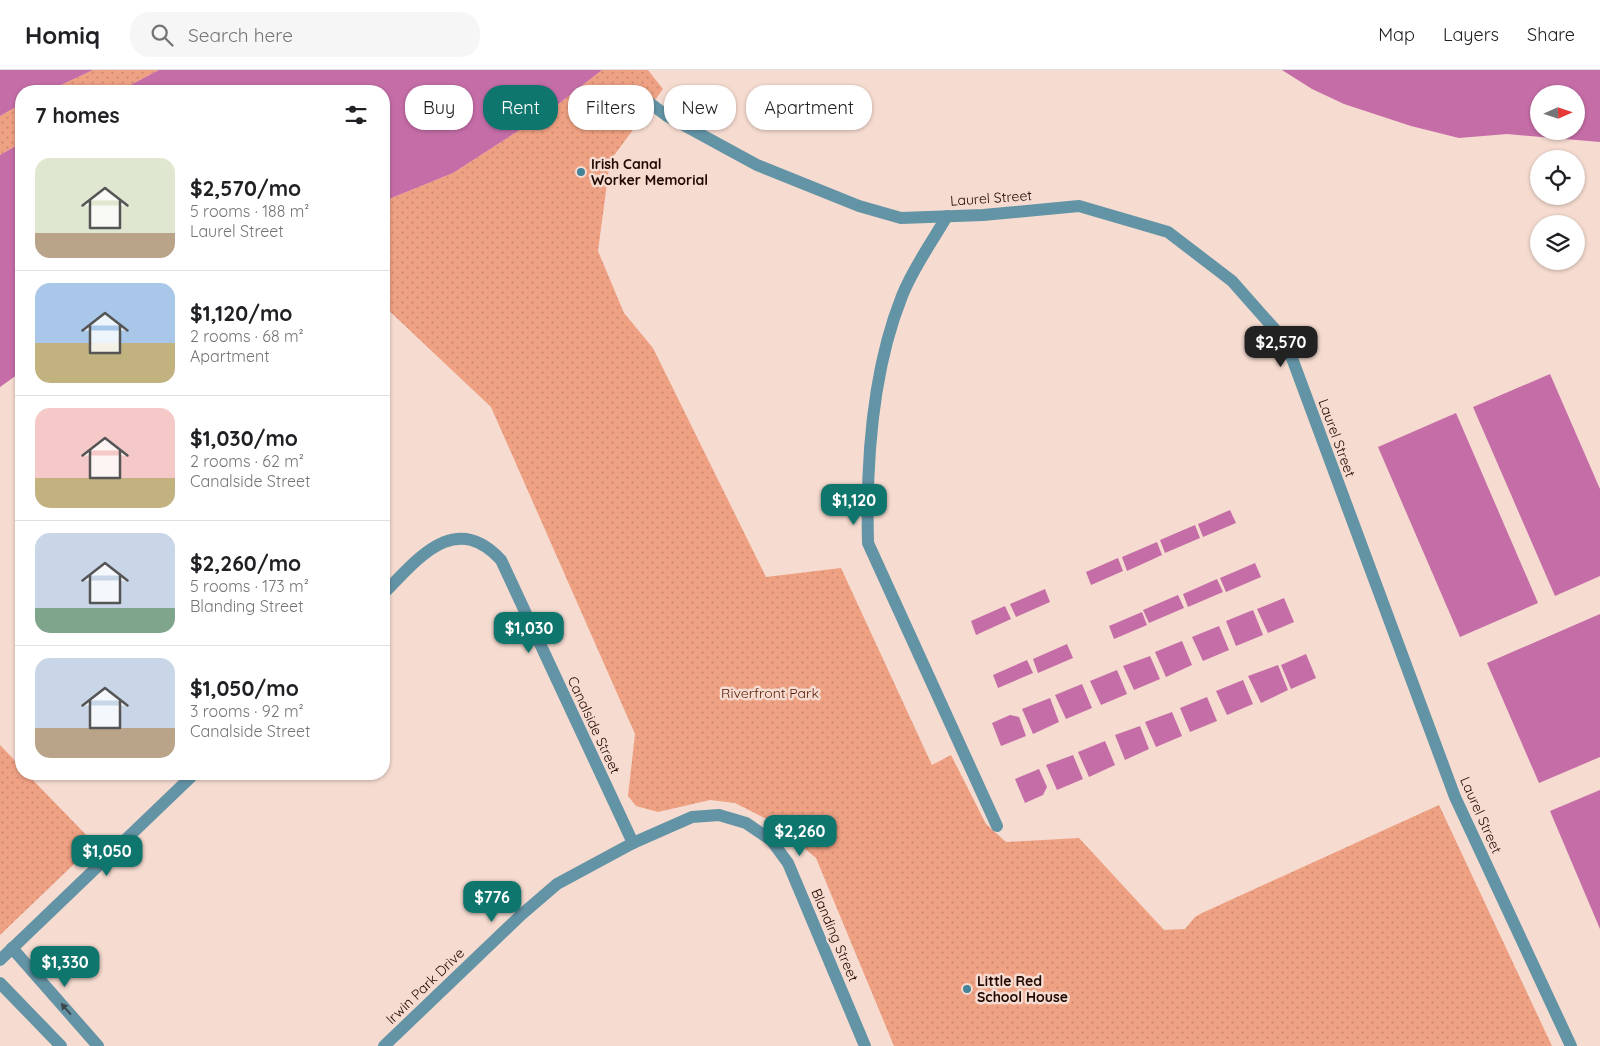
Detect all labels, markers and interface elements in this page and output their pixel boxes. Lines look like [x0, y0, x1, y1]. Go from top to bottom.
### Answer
search box [130, 12, 480, 57]
text: Homiq [25, 20, 100, 50]
icon: search [148, 21, 176, 49]
text: Search here [188, 23, 293, 47]
text: Map [1378, 23, 1415, 46]
text: Layers [1443, 23, 1499, 46]
text: Share [1527, 23, 1575, 46]
chip: Buy [405, 85, 473, 130]
chip: Rent [483, 85, 558, 130]
chip: Filters [568, 85, 654, 130]
chip: New [664, 85, 736, 130]
chip: Apartment [746, 85, 872, 130]
north arrow [1530, 85, 1585, 140]
map controls [1530, 85, 1585, 270]
icon: filters [342, 101, 370, 129]
text: 7 homes [35, 102, 120, 128]
button: locate [1530, 150, 1585, 205]
place label: Irish Canal Worker Memorial [591, 155, 708, 189]
marker: Irish Canal Worker Memorial [575, 166, 587, 178]
text: $2,570/mo [190, 175, 301, 201]
icon: home [75, 178, 135, 238]
street label: Laurel Street [949, 186, 1033, 210]
text: 5 rooms · 188 m² [190, 201, 309, 221]
button: layers [1530, 215, 1585, 270]
text: Laurel Street [190, 221, 284, 241]
text: $1,120/mo [190, 300, 292, 326]
icon: home [75, 303, 135, 363]
text: 2 rooms · 68 m² [190, 326, 304, 346]
pin: $2,570 [1240, 326, 1322, 368]
text: $2,570 [1256, 332, 1306, 352]
text: Apartment [190, 346, 270, 366]
street label: Laurel Street [1315, 396, 1360, 480]
text: $1,030/mo [190, 425, 298, 451]
icon: home [75, 428, 135, 488]
text: 2 rooms · 62 m² [190, 451, 304, 471]
text: Canalside Street [190, 471, 311, 491]
pin: $1,120 [813, 484, 895, 526]
text: $1,120 [832, 490, 876, 510]
text: $2,260/mo [190, 550, 301, 576]
icon: home [75, 553, 135, 613]
text: 5 rooms · 173 m² [190, 576, 309, 596]
text: Blanding Street [190, 596, 303, 616]
pin: $1,030 [488, 612, 570, 654]
text: $1,030 [505, 618, 553, 638]
street label: Canalside Street [564, 673, 625, 777]
text: $1,050/mo [190, 675, 299, 701]
icon: home [75, 678, 135, 738]
park label: Riverfront Park [721, 684, 819, 702]
text: 3 rooms · 92 m² [190, 701, 304, 721]
text: Canalside Street [190, 721, 311, 741]
street label: Laurel Street [1456, 774, 1506, 856]
pin: $2,260 [759, 814, 841, 857]
text: $2,260 [775, 821, 825, 841]
pin: $1,050 [66, 834, 148, 877]
text: $1,050 [82, 841, 132, 861]
pin: $776 [462, 880, 522, 923]
street label: Blanding Street [807, 886, 863, 984]
text: $776 [474, 887, 510, 907]
street label: Irwin Park Drive [382, 944, 468, 1028]
pin: $1,330 [24, 946, 106, 988]
text: $1,330 [41, 952, 89, 972]
place label: Little Red School House [977, 972, 1068, 1006]
marker: Little Red School House [961, 983, 973, 995]
one-way arrow [60, 1003, 71, 1016]

